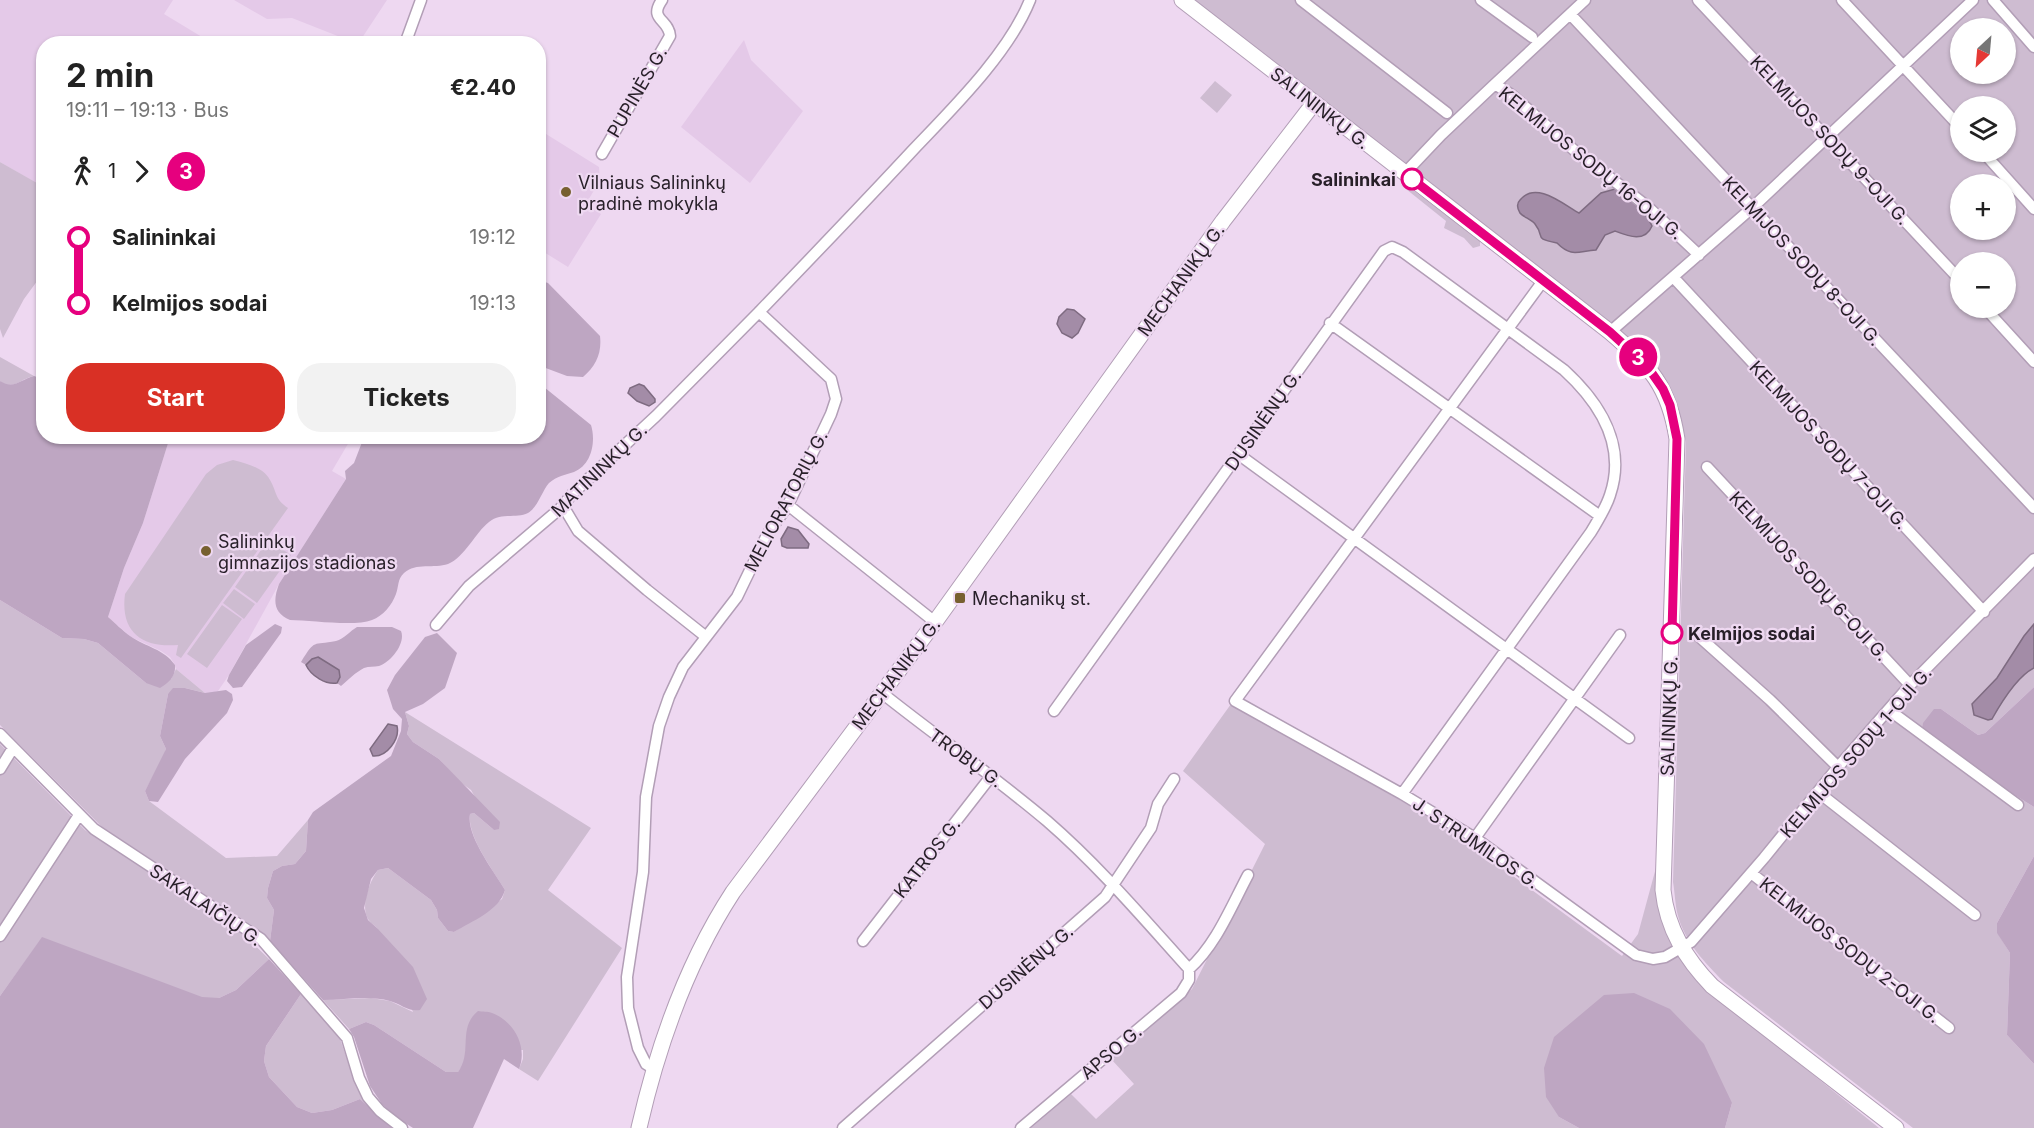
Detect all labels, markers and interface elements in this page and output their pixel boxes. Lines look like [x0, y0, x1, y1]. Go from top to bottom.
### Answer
north arrow [1950, 18, 2016, 84]
map controls [1950, 18, 2016, 318]
street label: PUPINĖS G. [602, 43, 671, 141]
street label: KELMIJOS SODŲ 9-OJI G. [1746, 51, 1914, 229]
text: 2 min [66, 55, 154, 95]
street label: SALININKŲ G. [1266, 63, 1374, 153]
text: €2.40 [450, 74, 516, 100]
street label: KELMIJOS SODŲ 16-OJI G. [1495, 82, 1687, 244]
button: layers [1950, 96, 2016, 162]
text: 19:11 – 19:13 · Bus [66, 98, 229, 122]
icon: walk [66, 155, 99, 188]
icon: forward [125, 155, 158, 188]
text: 1 [108, 159, 116, 183]
text: 3 [179, 159, 193, 184]
marker: Salininkai [1401, 168, 1423, 190]
place label: Salininkai [1311, 169, 1396, 190]
place label: Vilniaus Salininkų pradinė mokykla [578, 172, 726, 214]
street label: KELMIJOS SODŲ 8-OJI G. [1718, 172, 1886, 350]
button: + [1950, 174, 2016, 240]
marker: Vilniaus Salininkų pradinė mokykla [559, 185, 573, 199]
street label: MECHANIKŲ G. [1133, 220, 1229, 340]
text: Salininkai [112, 224, 216, 250]
text: 19:12 [469, 225, 516, 249]
button: − [1950, 252, 2016, 318]
text: Kelmijos sodai [112, 290, 267, 316]
text: 19:13 [469, 291, 516, 315]
line badge: 3 [1618, 338, 1658, 376]
text: 3 [1631, 345, 1645, 370]
street label: KELMIJOS SODŲ 7-OJI G. [1745, 356, 1913, 534]
button: Start [66, 363, 285, 432]
button: Tickets [297, 363, 516, 432]
street label: DUSINĖNŲ G. [1220, 365, 1305, 474]
street label: MATININKŲ G. [547, 419, 651, 521]
street label: MELIORATORIŲ G. [740, 427, 832, 575]
street label: KELMIJOS SODŲ 6-OJI G. [1725, 487, 1893, 665]
place label: Salininkų gimnazijos stadionas [218, 531, 396, 573]
marker: Salininkų gimnazijos stadionas [199, 544, 213, 558]
place label: Mechanikų st. [972, 588, 1091, 609]
marker: Mechanikų st. [953, 591, 967, 605]
street label: MECHANIKŲ G. [847, 614, 945, 734]
marker: Kelmijos sodai [1661, 622, 1683, 644]
place label: Kelmijos sodai [1688, 623, 1815, 644]
street label: SALININKŲ G. [1656, 656, 1682, 776]
street label: KELMIJOS SODŲ 1-OJI G. [1776, 662, 1936, 842]
street label: TROBŲ G. [925, 724, 1007, 792]
street label: J. STRUMILOS G. [1409, 793, 1543, 893]
street label: KATROS G. [889, 814, 965, 902]
street label: SAKALAIČIŲ G. [146, 859, 267, 950]
street label: KELMIJOS SODŲ 2-OJI G. [1756, 873, 1944, 1027]
street label: DUSINĖNŲ G. [974, 920, 1077, 1014]
street label: APSO G. [1076, 1021, 1146, 1083]

